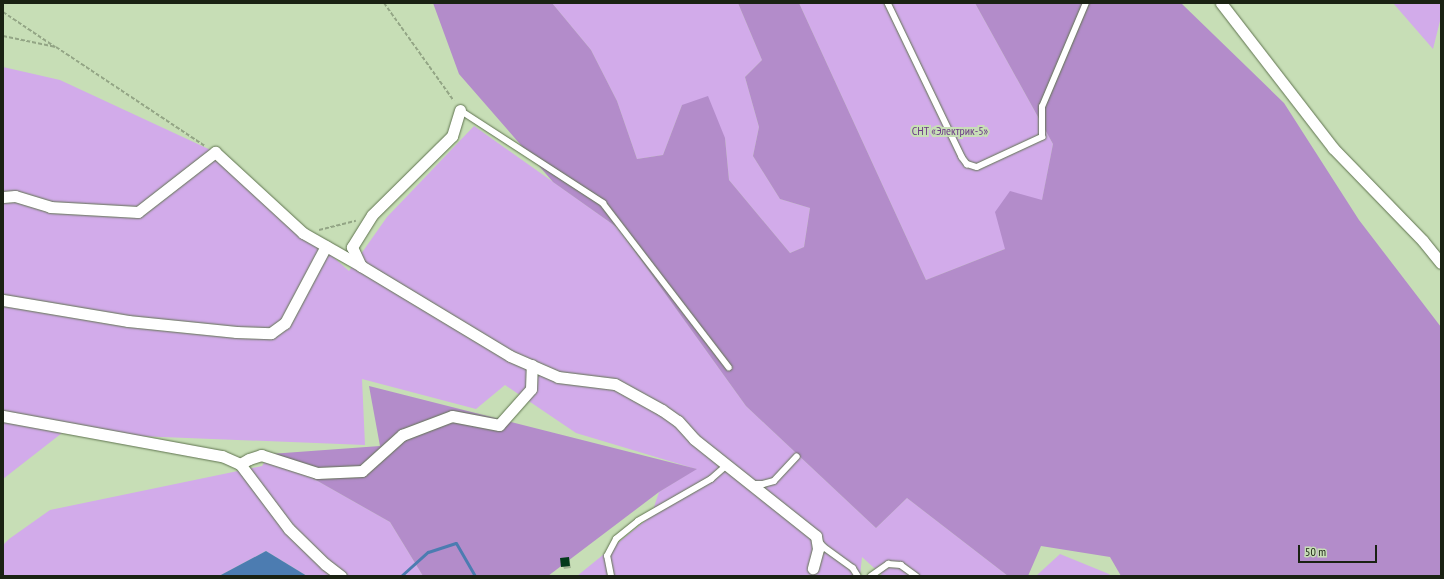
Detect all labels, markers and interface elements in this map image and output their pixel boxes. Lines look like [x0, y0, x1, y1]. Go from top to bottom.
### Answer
park label: СНТ «Электрик-5» [912, 124, 988, 138]
scale bar [1300, 537, 1379, 563]
text: 50 m [1305, 544, 1326, 559]

